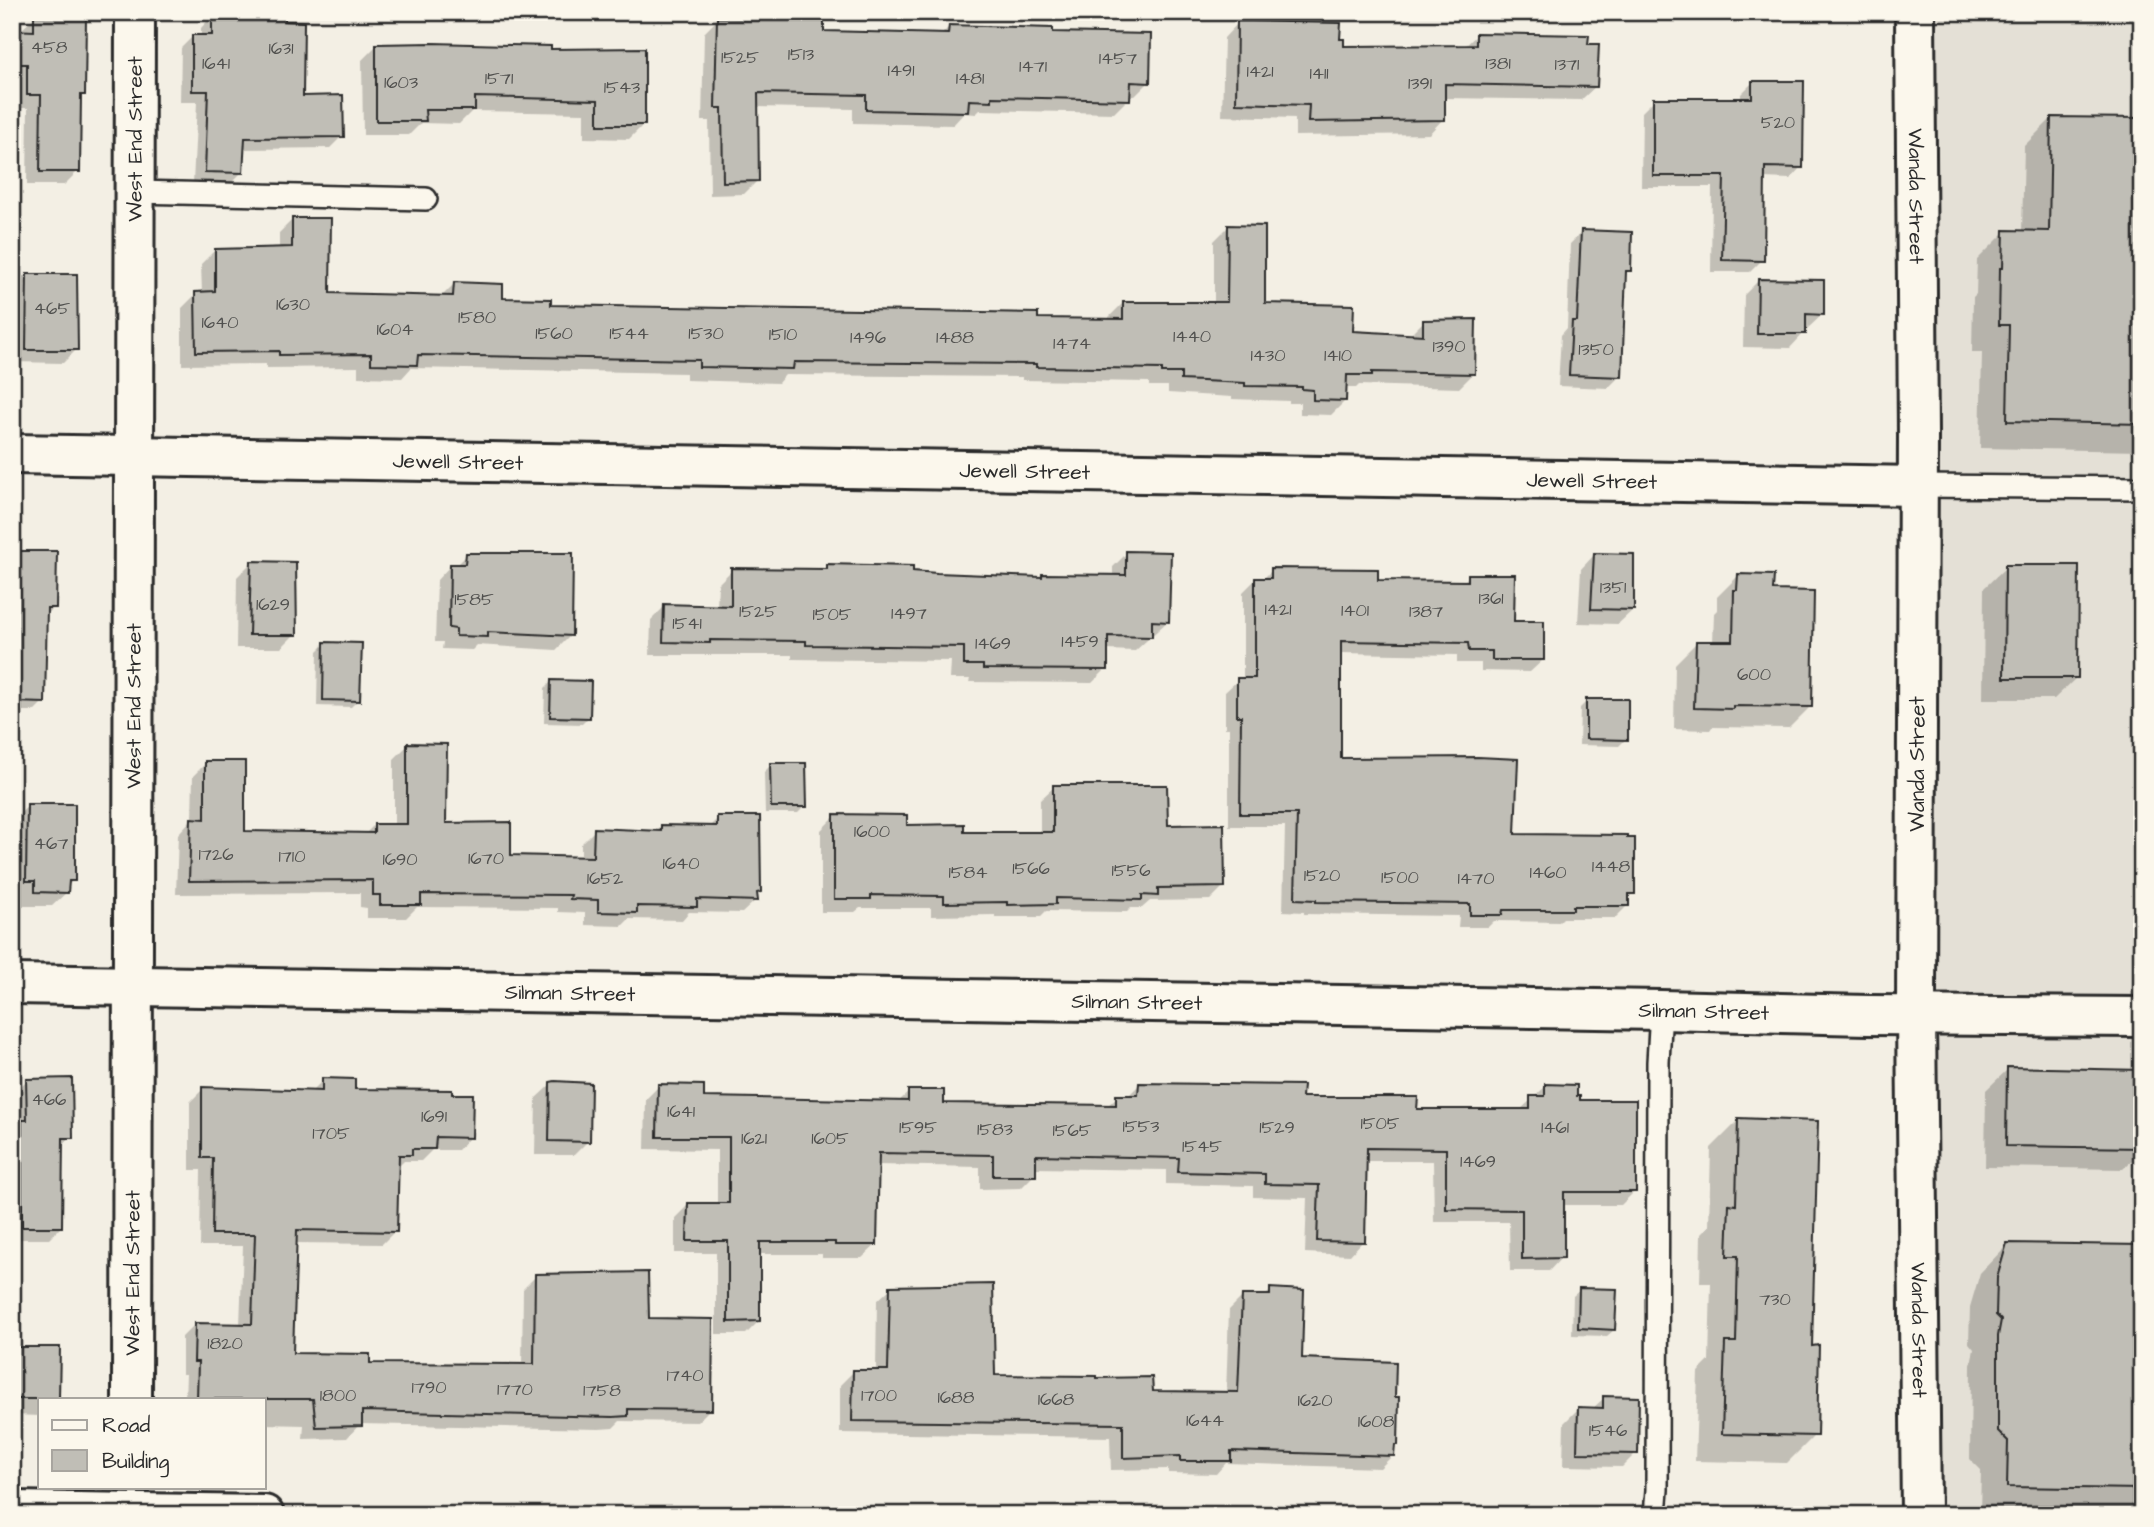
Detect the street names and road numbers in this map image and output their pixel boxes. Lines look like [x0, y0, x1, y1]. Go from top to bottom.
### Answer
street label: West End Street [121, 56, 150, 222]
street label: Wanda Street [1901, 128, 1931, 264]
street label: Jewell Street [392, 446, 524, 478]
street label: Jewell Street [959, 456, 1091, 487]
street label: Jewell Street [1526, 465, 1658, 497]
street label: West End Street [119, 623, 149, 789]
street label: Wanda Street [1903, 696, 1932, 832]
street label: Silman Street [504, 978, 636, 1009]
street label: Silman Street [1071, 987, 1203, 1018]
street label: Silman Street [1638, 996, 1770, 1028]
street label: West End Street [118, 1190, 147, 1356]
street label: Wanda Street [1903, 1262, 1934, 1398]

